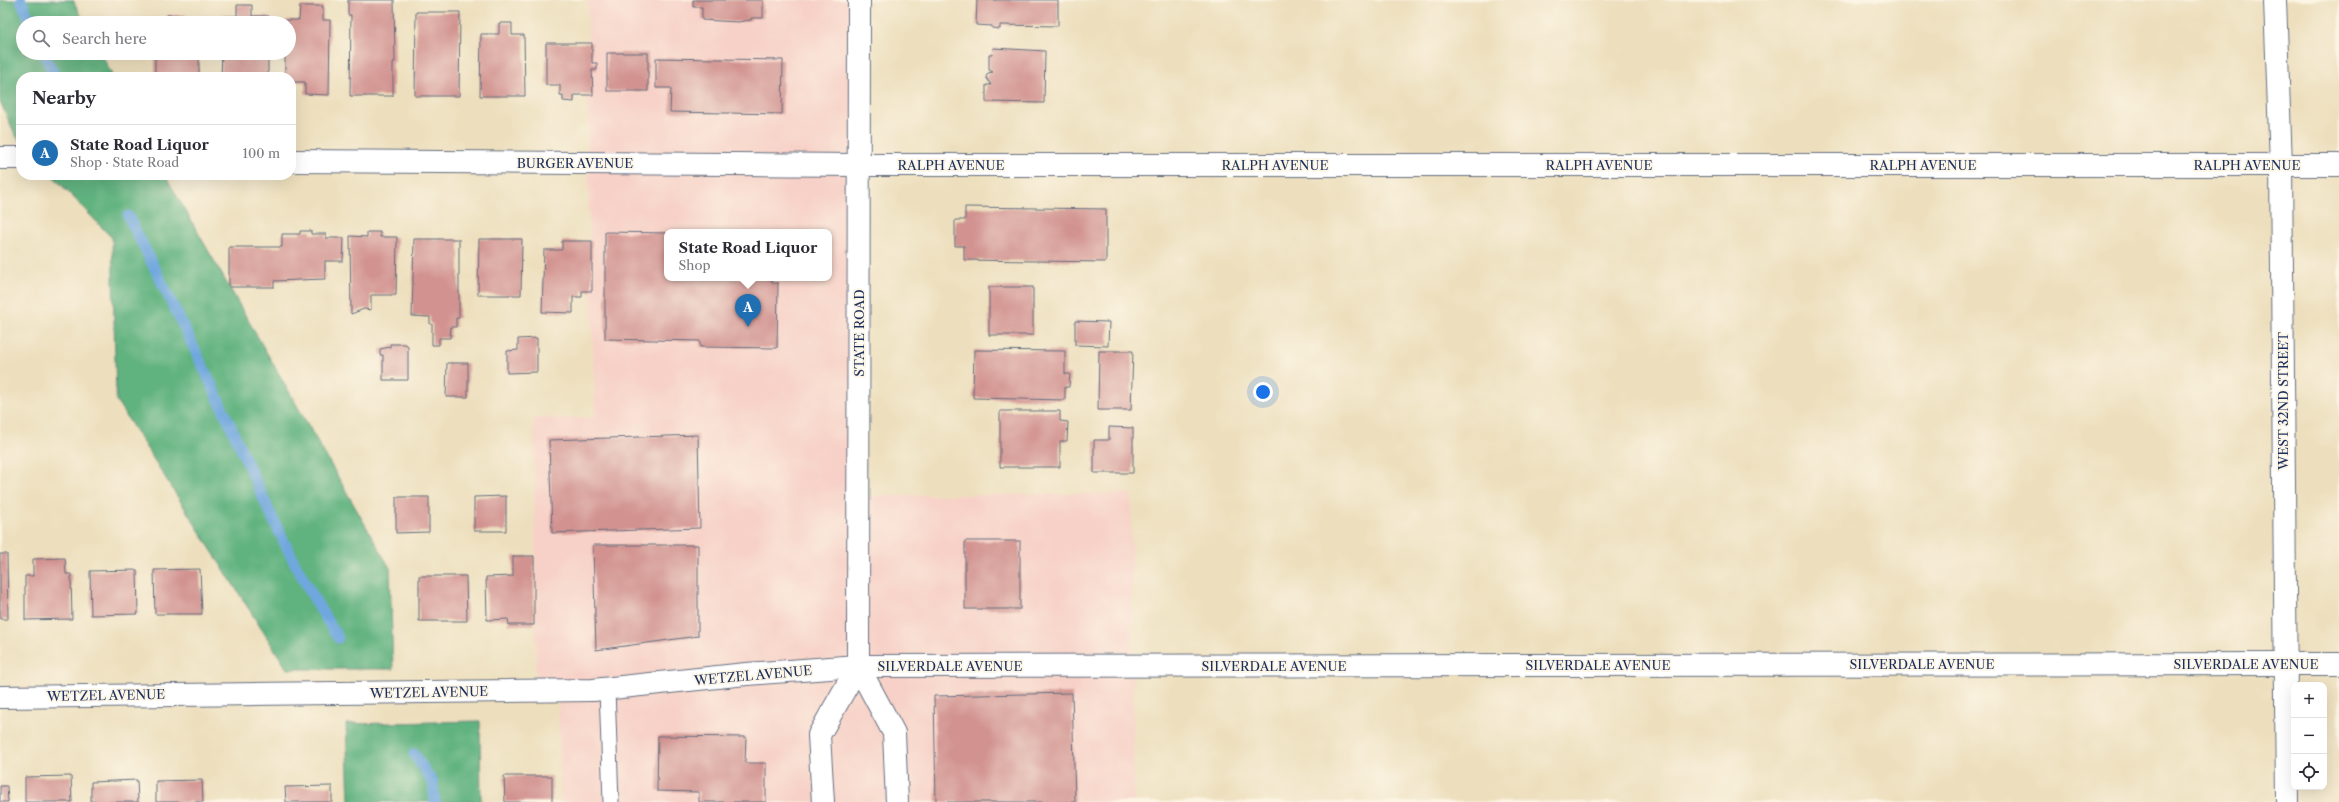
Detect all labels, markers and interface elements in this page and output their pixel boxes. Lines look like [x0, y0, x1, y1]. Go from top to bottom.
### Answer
search box [16, 16, 296, 60]
icon: search [30, 27, 52, 49]
text: Search here [62, 29, 147, 48]
text: Nearby [32, 88, 96, 108]
text: State Road Liquor [70, 135, 209, 154]
text: A [40, 145, 50, 161]
text: 100 m [242, 145, 280, 161]
text: Shop · State Road [70, 154, 179, 170]
street label: BURGER AVENUE [517, 155, 633, 171]
street label: RALPH AVENUE [898, 157, 1004, 173]
street label: RALPH AVENUE [1222, 157, 1328, 173]
street label: RALPH AVENUE [1546, 157, 1652, 173]
street label: RALPH AVENUE [1870, 157, 1976, 173]
street label: RALPH AVENUE [2194, 157, 2300, 173]
popup [664, 229, 832, 281]
text: State Road Liquor [679, 238, 817, 257]
text: Shop [679, 257, 710, 273]
street label: STATE ROAD [851, 289, 867, 377]
pin: A [735, 294, 761, 327]
street label: WEST 32ND STREET [2275, 332, 2291, 471]
your location [1253, 382, 1273, 402]
street label: SILVERDALE AVENUE [1850, 656, 1994, 672]
street label: SILVERDALE AVENUE [2174, 656, 2318, 672]
street label: SILVERDALE AVENUE [1526, 657, 1670, 673]
street label: SILVERDALE AVENUE [878, 658, 1022, 674]
street label: SILVERDALE AVENUE [1202, 658, 1346, 674]
street label: WETZEL AVENUE [692, 662, 813, 688]
map controls [2291, 682, 2327, 790]
button: + [2291, 682, 2327, 718]
street label: WETZEL AVENUE [369, 683, 488, 701]
street label: WETZEL AVENUE [46, 686, 165, 704]
button: − [2291, 718, 2327, 754]
button: locate [2291, 754, 2327, 790]

